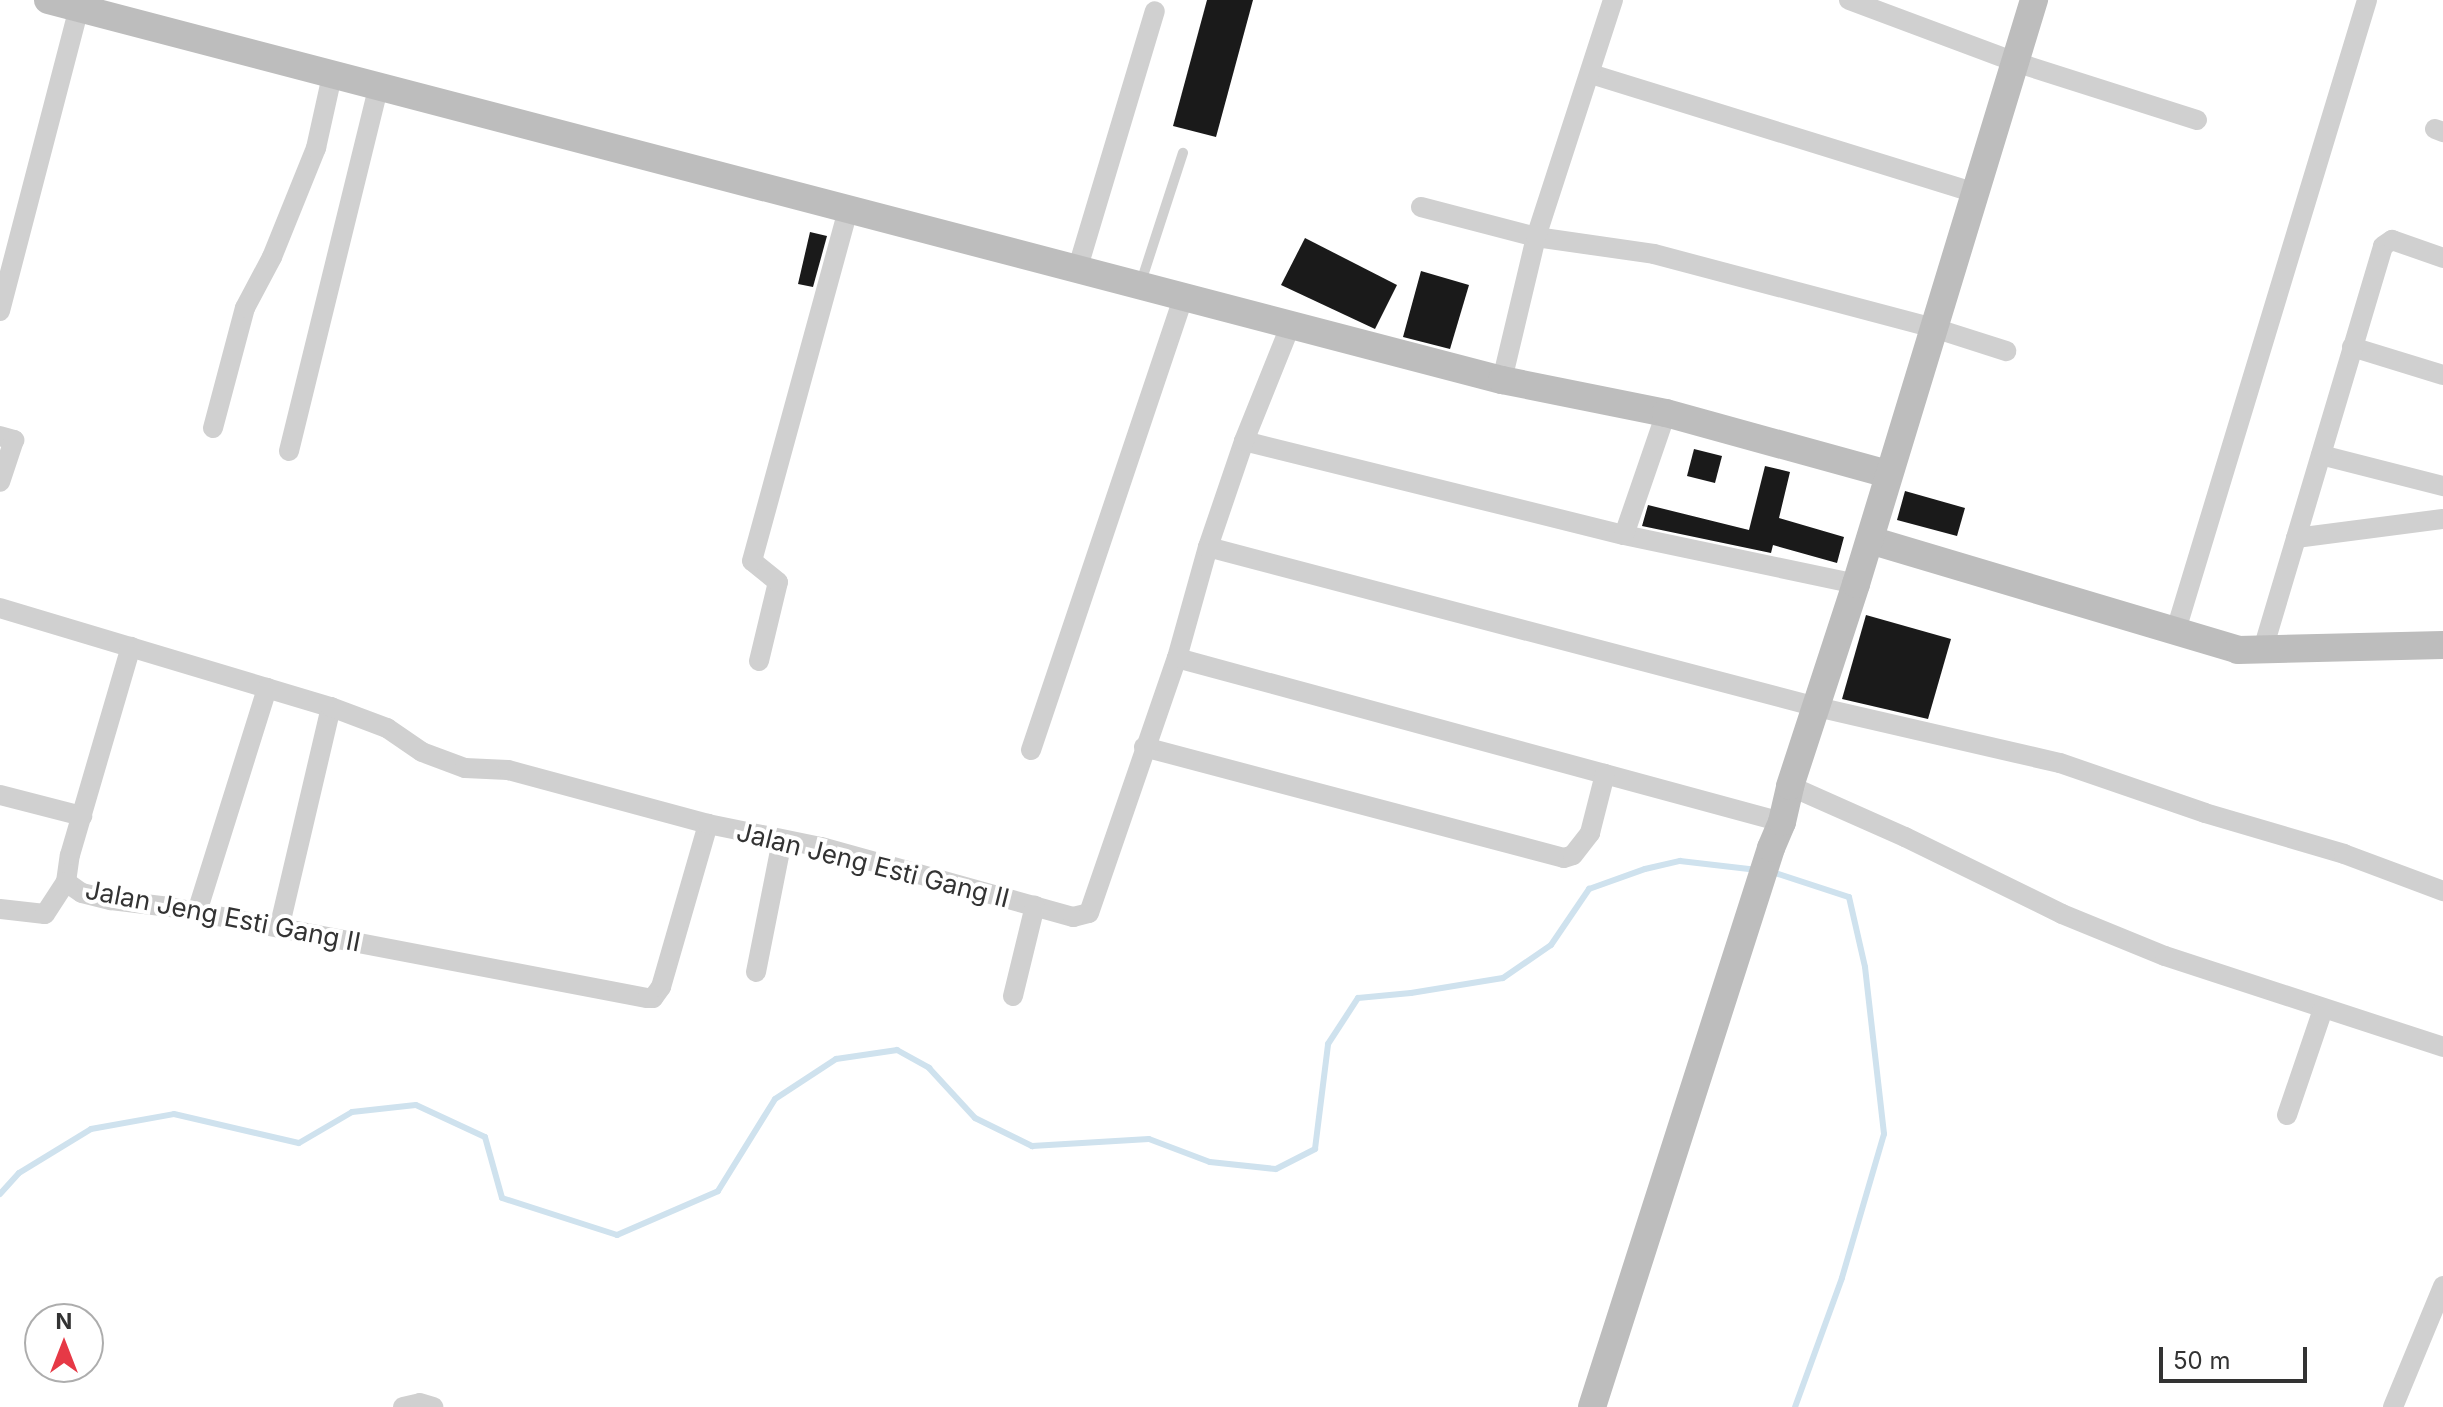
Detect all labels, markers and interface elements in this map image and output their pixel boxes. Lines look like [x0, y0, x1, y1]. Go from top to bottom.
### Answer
street label: Jalan Jeng Esti Gang II [734, 816, 1012, 914]
street label: Jalan Jeng Esti Gang II [83, 874, 363, 958]
north arrow [24, 1303, 104, 1383]
text: N [56, 1308, 72, 1334]
scale bar [2163, 1331, 2311, 1381]
text: 50 m [2173, 1346, 2231, 1375]

